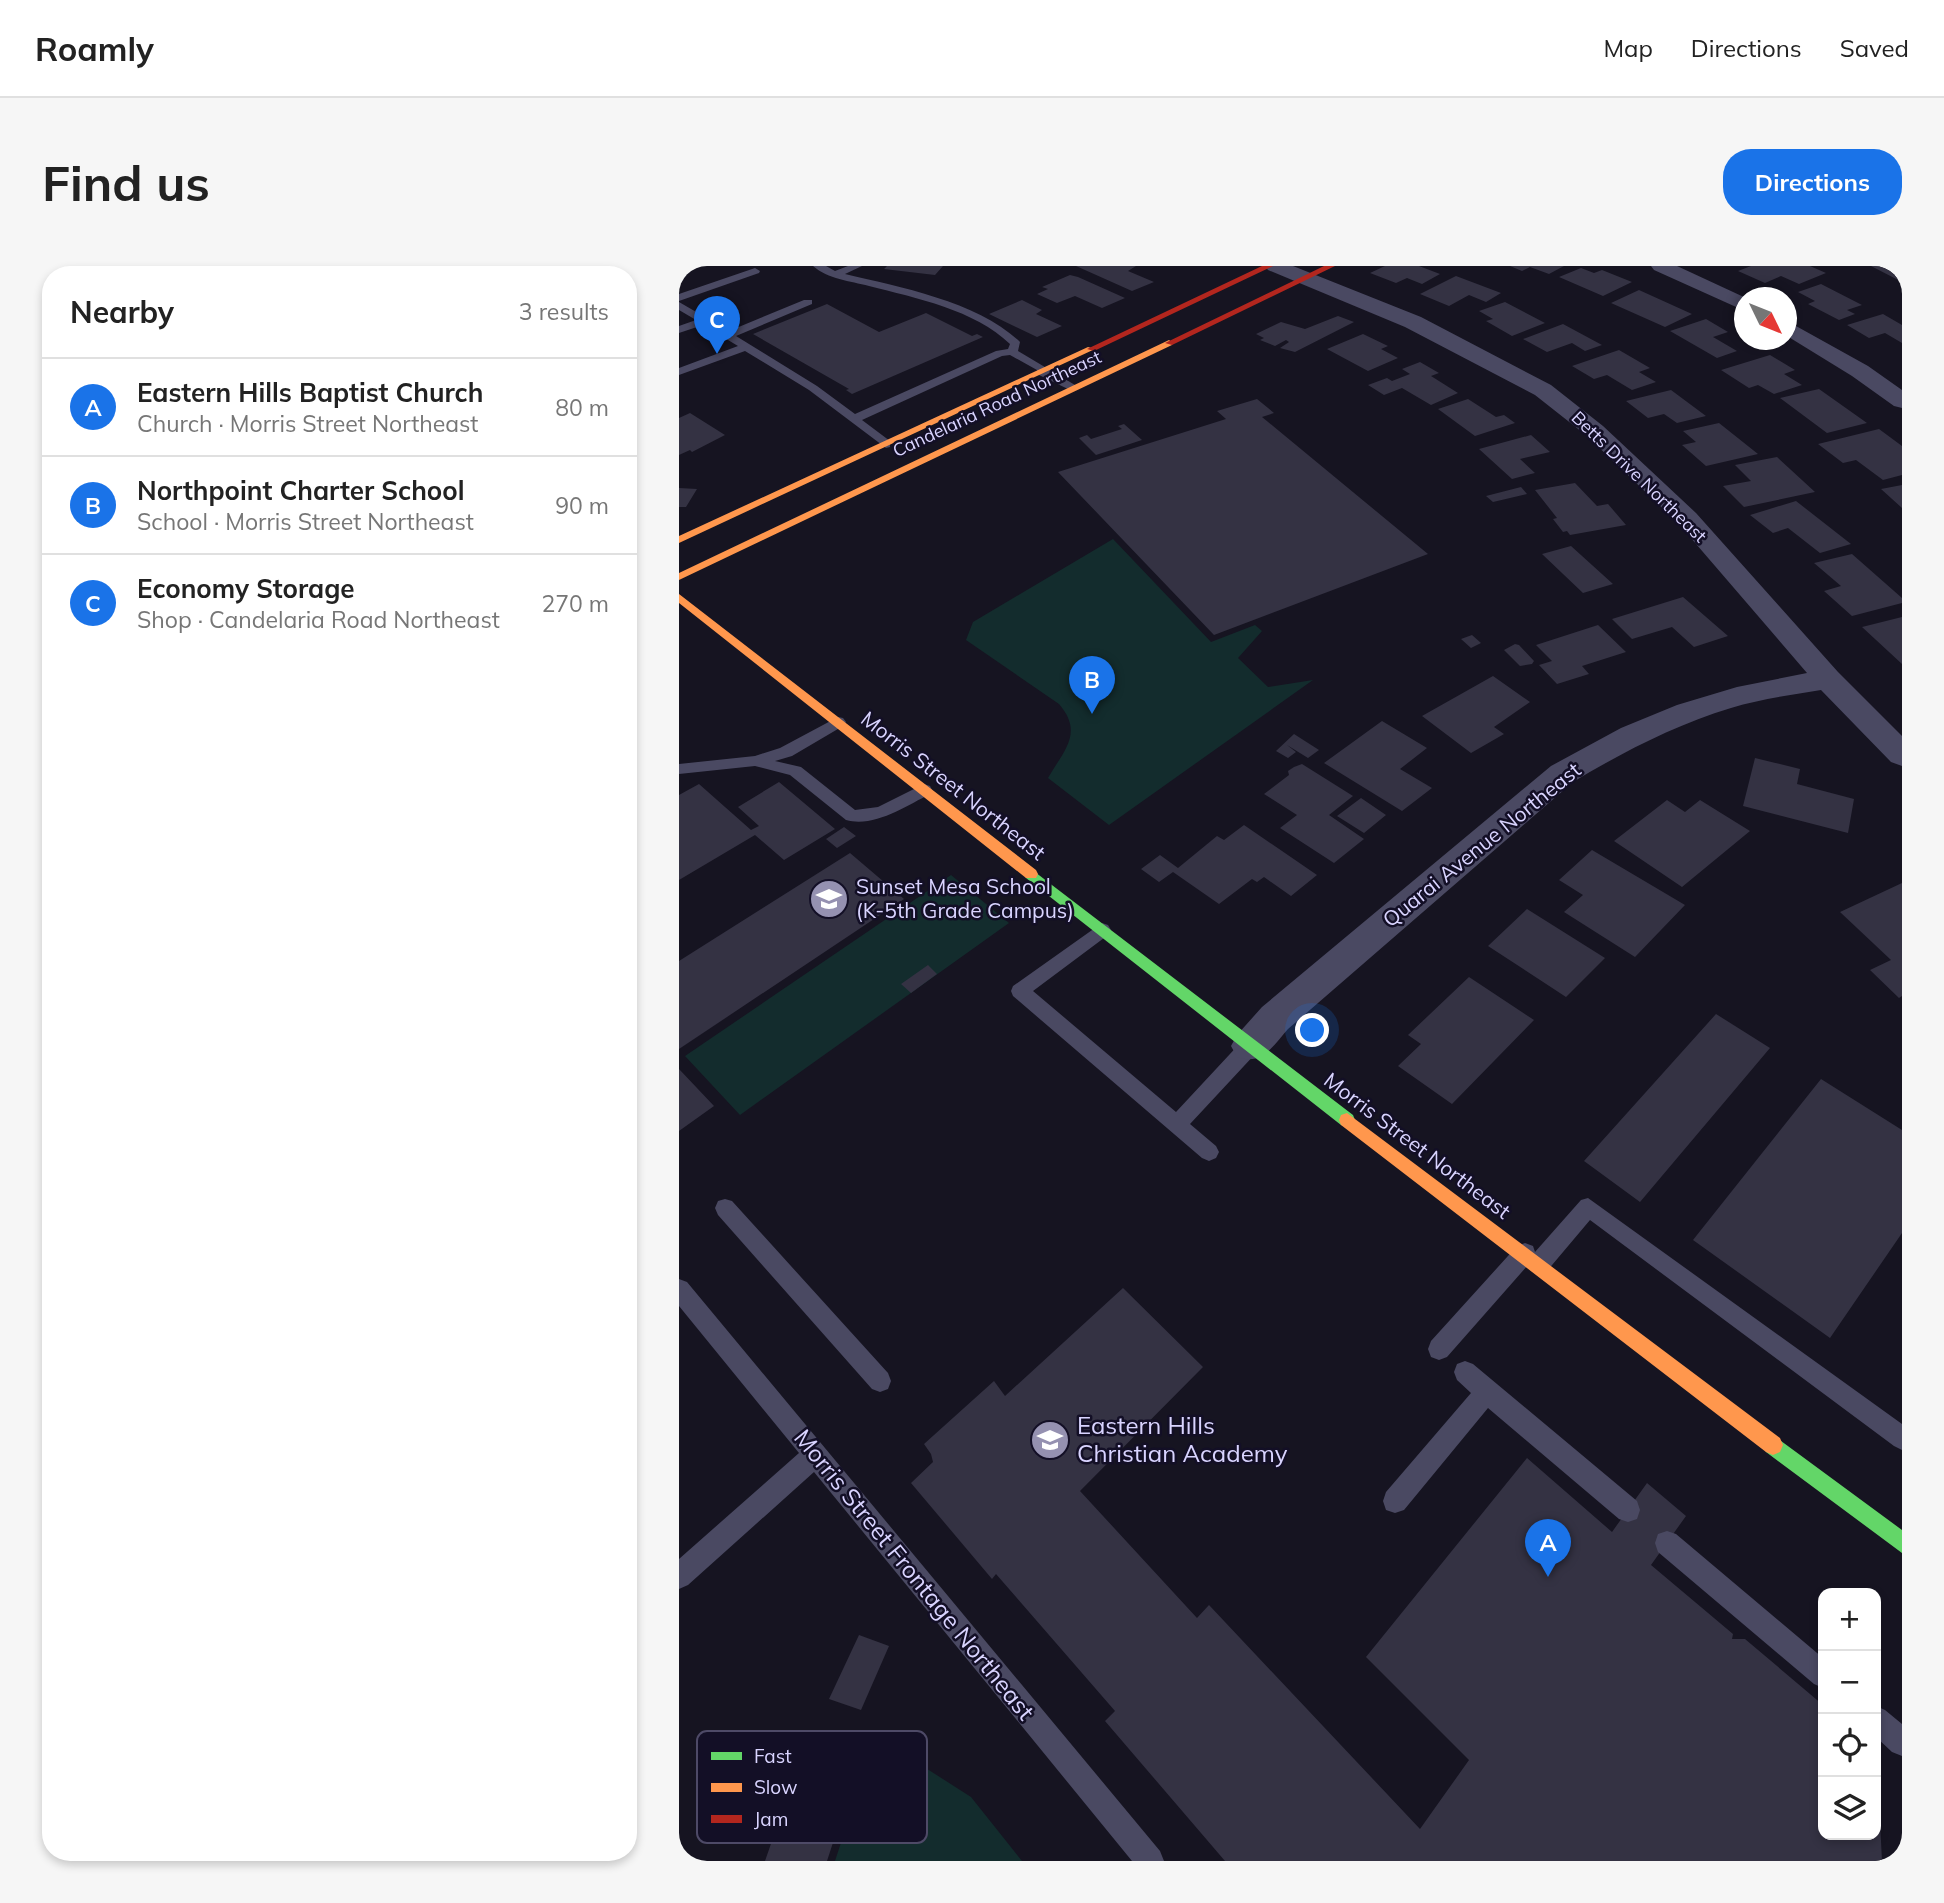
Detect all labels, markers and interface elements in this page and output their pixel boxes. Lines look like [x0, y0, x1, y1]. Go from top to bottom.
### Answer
text: Roamly [35, 28, 154, 69]
text: Map [1603, 33, 1653, 63]
text: Directions [1691, 33, 1802, 63]
text: Saved [1840, 33, 1909, 63]
button: Directions [1723, 149, 1902, 215]
text: Find us [42, 152, 210, 213]
north arrow [1734, 287, 1797, 350]
text: Nearby [70, 293, 174, 331]
pin: C [694, 296, 740, 354]
text: 3 results [519, 297, 609, 326]
street label: Candelaria Road Northeast [889, 345, 1105, 462]
text: Eastern Hills Baptist Church [137, 376, 483, 409]
text: A [84, 393, 102, 422]
text: 80 m [555, 393, 609, 422]
street label: Betts Drive Northeast [1567, 406, 1712, 547]
text: Church · Morris Street Northeast [137, 409, 478, 438]
text: Northpoint Charter School [137, 474, 464, 507]
text: B [85, 491, 101, 520]
text: 90 m [555, 491, 609, 520]
text: School · Morris Street Northeast [137, 507, 474, 536]
text: Economy Storage [137, 572, 355, 605]
text: C [85, 589, 101, 618]
text: 270 m [541, 589, 609, 618]
text: Shop · Candelaria Road Northeast [137, 605, 500, 634]
pin: B [1069, 656, 1115, 714]
street label: Morris Street Northeast [856, 705, 1051, 865]
street label: Quarai Avenue Northeast [1377, 756, 1586, 932]
place label: Sunset Mesa School (K-5th Grade Campus) [856, 873, 1074, 923]
school or university icon: Sunset Mesa School (K-5th Grade Campus) [808, 878, 850, 920]
your location [1295, 1013, 1329, 1047]
street label: Morris Street Northeast [1319, 1067, 1516, 1224]
place label: Eastern Hills Christian Academy [1077, 1410, 1288, 1468]
school or university icon: Eastern Hills Christian Academy [1029, 1419, 1071, 1461]
street label: Morris Street Frontage Northeast [788, 1423, 1041, 1726]
pin: A [1525, 1519, 1571, 1577]
map controls [1818, 1588, 1881, 1840]
button: + [1818, 1588, 1881, 1651]
button: − [1818, 1651, 1881, 1714]
button: locate [1818, 1714, 1881, 1777]
legend [697, 1731, 927, 1843]
text: Fast [754, 1744, 792, 1768]
text: Slow [754, 1775, 798, 1799]
button: layers [1818, 1777, 1881, 1840]
text: Jam [754, 1807, 788, 1831]

